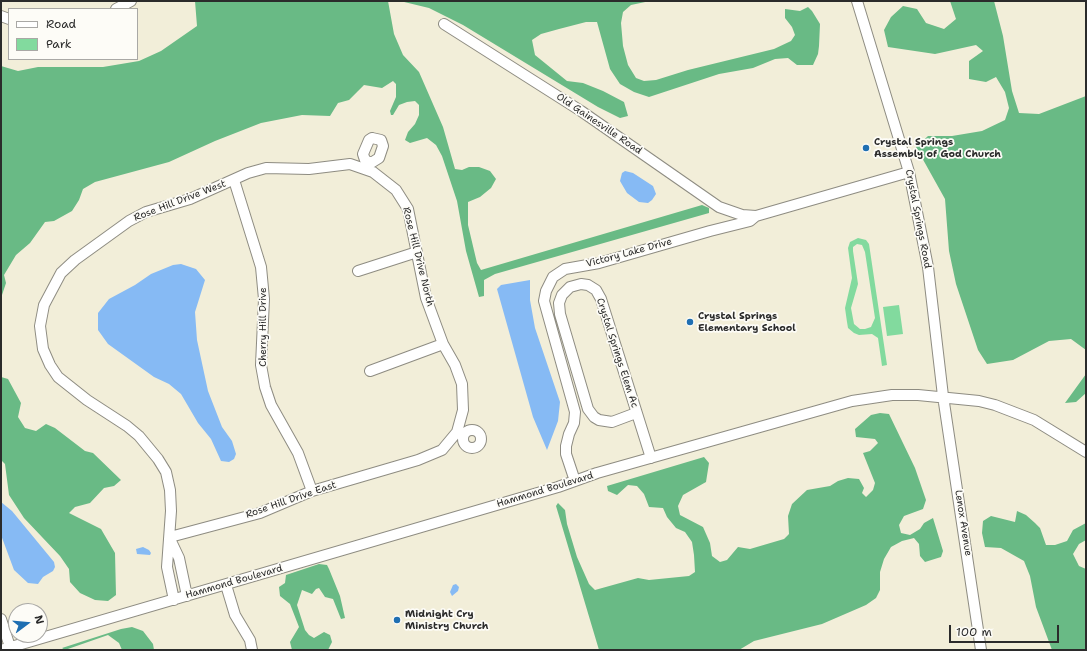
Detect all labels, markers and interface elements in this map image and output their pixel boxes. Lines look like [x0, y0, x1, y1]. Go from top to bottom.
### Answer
legend [8, 8, 138, 60]
text: Road [46, 16, 76, 32]
text: Park [46, 36, 72, 52]
street label: Old Gainesville Road [554, 91, 644, 157]
place label: Crystal Springs Assembly of God Church [874, 136, 1001, 160]
marker: Crystal Springs Assembly of God Church [861, 143, 871, 153]
street label: Crystal Springs Road [902, 168, 934, 270]
street label: Rose Hill Drive West [132, 178, 228, 224]
street label: Rose Hill Drive North [400, 206, 436, 308]
street label: Victory Lake Drive [585, 236, 673, 270]
street label: Cherry Hill Drive [257, 287, 269, 367]
street label: Crystal Springs Elem Ac [594, 297, 640, 409]
place label: Crystal Springs Elementary School [698, 310, 796, 334]
marker: Crystal Springs Elementary School [685, 317, 695, 327]
street label: Hammond Boulevard [495, 470, 595, 510]
street label: Rose Hill Drive East [244, 479, 338, 521]
street label: Lenox Avenue [952, 489, 974, 557]
street label: Hammond Boulevard [184, 562, 284, 602]
north arrow [8, 603, 48, 643]
place label: Midnight Cry Ministry Church [405, 608, 489, 632]
text: N [31, 614, 47, 626]
marker: Midnight Cry Ministry Church [392, 615, 402, 625]
scale bar [951, 617, 1061, 643]
text: 100 m [956, 624, 992, 640]

